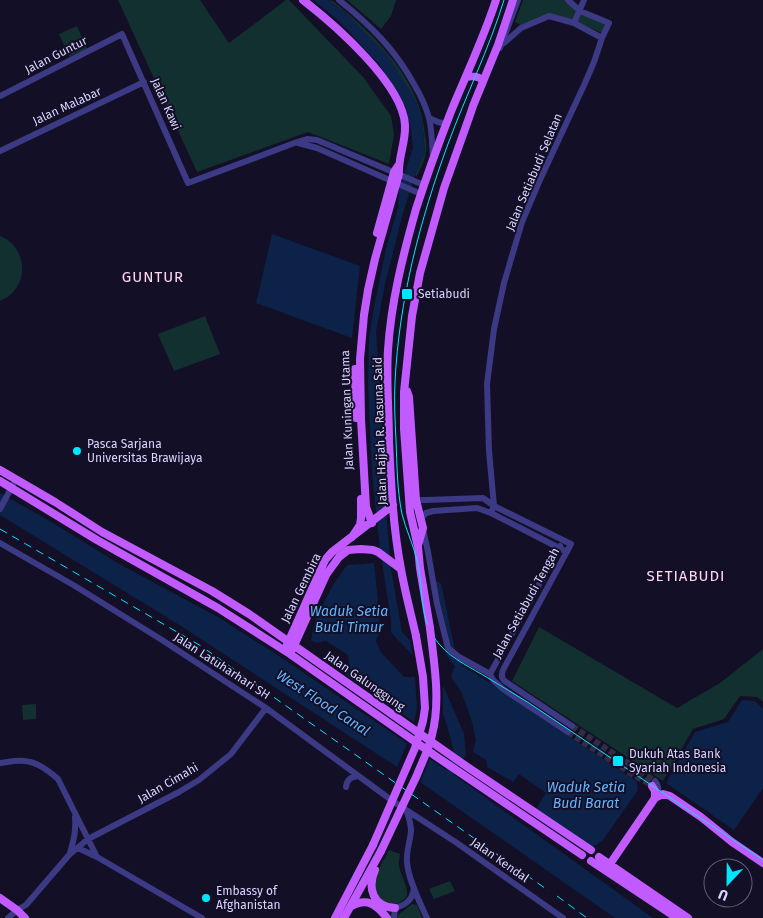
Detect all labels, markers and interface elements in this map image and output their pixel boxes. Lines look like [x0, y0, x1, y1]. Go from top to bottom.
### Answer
street label: Jalan Guntur [23, 33, 90, 77]
street label: Jalan Kawi [148, 76, 184, 132]
street label: Jalan Malabar [30, 84, 104, 128]
street label: Jalan Setiabudi Selatan [503, 111, 565, 233]
district label: GUNTUR [122, 268, 184, 286]
marker: Setiabudi [400, 287, 414, 301]
place label: Setiabudi [418, 287, 470, 301]
street label: Jalan Kuningan Utama [338, 350, 356, 470]
street label: Jalan Hajjah R. Rasuna Said [370, 357, 390, 505]
place label: Pasca Sarjana Universitas Brawijaya [87, 437, 203, 465]
marker: Pasca Sarjana Universitas Brawijaya [71, 445, 83, 457]
street label: Jalan Setiabudi Tengah [490, 545, 562, 661]
street label: Jalan Gembira [278, 551, 324, 625]
district label: SETIABUDI [646, 567, 726, 585]
water label: Waduk Setia Budi Timur [310, 603, 388, 636]
street label: Jalan Latuharhari SH [171, 630, 273, 702]
street label: Jalan Galunggung [322, 648, 408, 714]
water label: West Flood Canal [273, 667, 373, 739]
place label: Dukuh Atas Bank Syariah Indonesia [629, 747, 726, 775]
marker: Dukuh Atas Bank Syariah Indonesia [611, 754, 625, 768]
street label: Jalan Cimahi [135, 760, 201, 806]
water label: Waduk Setia Budi Barat [547, 779, 625, 812]
street label: Jalan Kendal [468, 835, 532, 885]
north arrow [703, 858, 753, 908]
place label: Embassy of Afghanistan [216, 884, 281, 912]
text: U [716, 885, 731, 904]
marker: Embassy of Afghanistan [200, 892, 212, 904]

